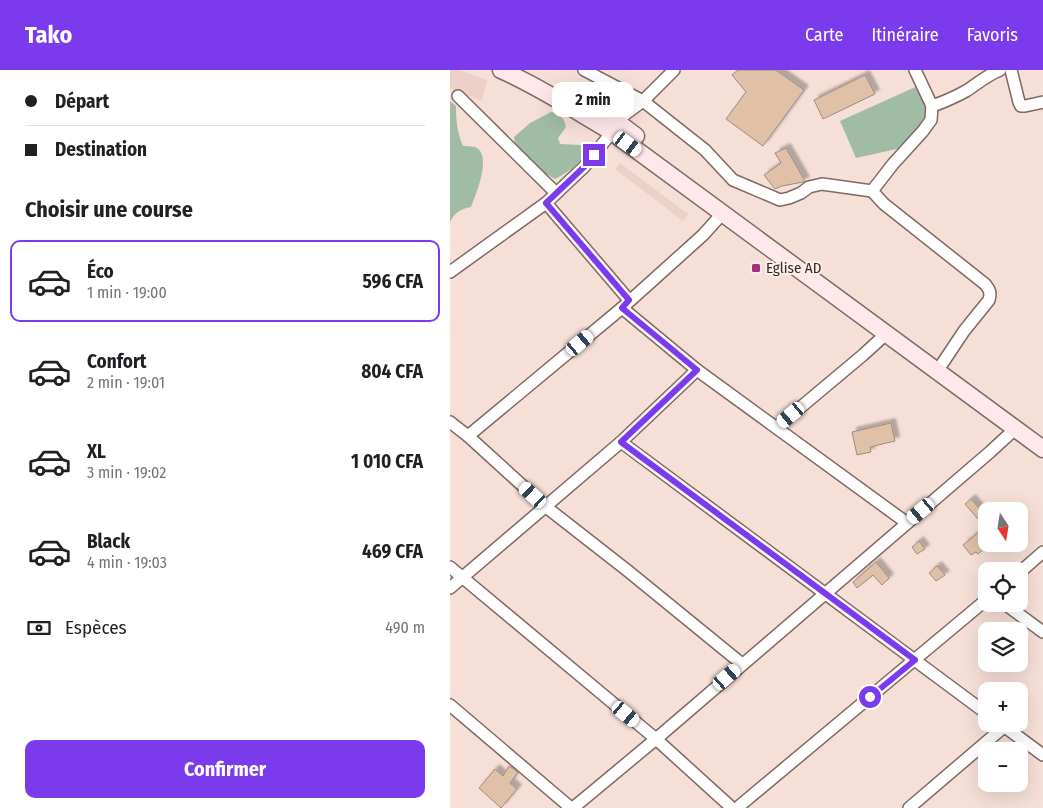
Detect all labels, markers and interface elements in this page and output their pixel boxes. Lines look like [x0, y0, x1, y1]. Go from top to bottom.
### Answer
text: Tako [25, 21, 72, 49]
text: Carte [805, 24, 843, 46]
text: Itinéraire [871, 24, 939, 46]
text: Favoris [967, 24, 1018, 46]
callout: 2 min [553, 82, 635, 118]
text: Départ [55, 90, 109, 113]
text: 2 min [575, 90, 611, 109]
car [611, 129, 644, 159]
text: Destination [55, 138, 147, 161]
route end [583, 144, 605, 166]
text: Choisir une course [25, 196, 193, 223]
icon: car [27, 259, 72, 304]
place label: Eglise AD [766, 259, 821, 277]
text: Éco [87, 260, 114, 283]
marker: Eglise AD [750, 262, 762, 274]
text: 596 CFA [363, 270, 423, 293]
text: 1 min · 19:00 [87, 283, 167, 302]
car [563, 328, 596, 358]
icon: car [27, 349, 72, 394]
text: Confort [87, 350, 147, 373]
text: 804 CFA [361, 360, 423, 383]
text: 2 min · 19:01 [87, 373, 165, 392]
car [774, 400, 807, 430]
icon: car [27, 439, 72, 484]
text: XL [87, 440, 106, 463]
text: 1 010 CFA [351, 450, 423, 473]
text: 3 min · 19:02 [87, 463, 166, 482]
car [516, 479, 549, 511]
car [904, 496, 937, 526]
north arrow [978, 502, 1028, 552]
map controls [978, 502, 1028, 792]
icon: car [27, 529, 72, 574]
text: Black [87, 530, 130, 553]
text: 469 CFA [362, 540, 423, 563]
text: 4 min · 19:03 [87, 553, 167, 572]
button: locate [978, 562, 1028, 612]
icon: cash [25, 614, 53, 642]
text: Espèces [65, 616, 127, 639]
text: 490 m [385, 618, 425, 637]
button: layers [978, 622, 1028, 672]
car [710, 661, 743, 693]
button: + [978, 682, 1028, 732]
route start [859, 686, 881, 708]
car [609, 699, 642, 729]
button: Confirmer [25, 740, 425, 798]
button: − [978, 742, 1028, 792]

